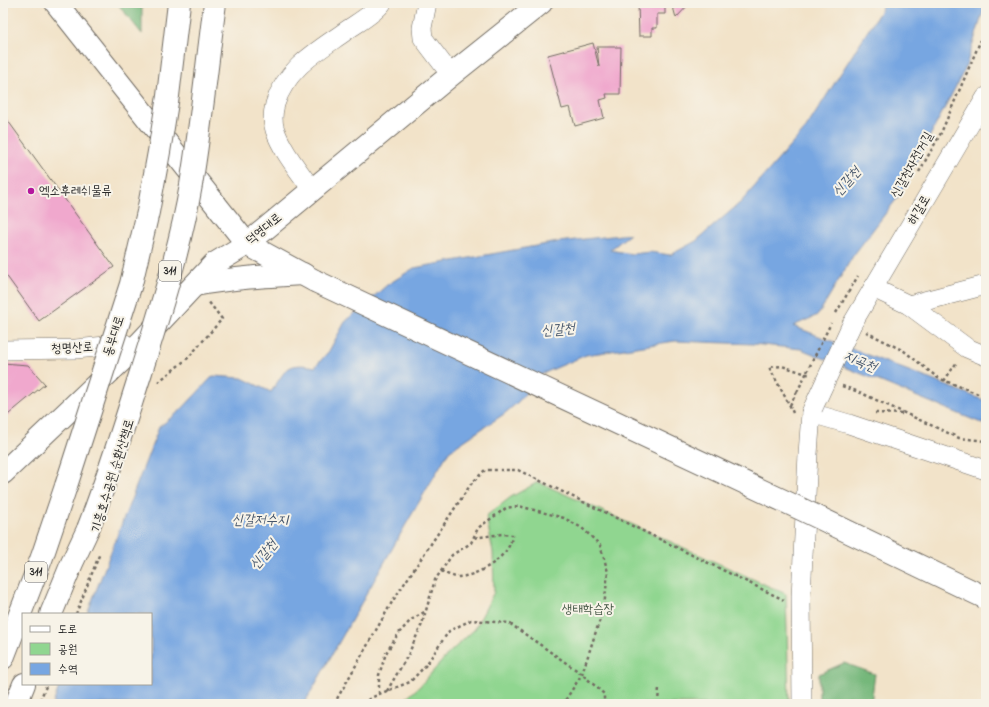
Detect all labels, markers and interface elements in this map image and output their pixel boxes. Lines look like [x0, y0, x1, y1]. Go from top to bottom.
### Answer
street label: 신갈천자전거길 [886, 128, 938, 202]
water label: 신갈천 [828, 161, 867, 202]
place label: 엑소후레쉬물류 [39, 182, 112, 201]
marker: 엑소후레쉬물류 [26, 186, 36, 196]
street label: 하갈로 [903, 192, 935, 228]
street label: 덕영대로 [242, 208, 286, 250]
road number: 311 [159, 261, 181, 281]
street label: 동부대로 [98, 313, 130, 359]
water label: 신갈천 [540, 318, 577, 342]
street label: 청명산로 [51, 337, 93, 359]
water label: 지곡천 [840, 346, 881, 379]
street label: 기흥호수공원 순환산책로 [87, 417, 139, 535]
water label: 신갈저수지 [232, 510, 290, 531]
water label: 신갈천 [245, 534, 284, 575]
road number: 311 [25, 562, 47, 582]
park label: 생태학습장 [562, 600, 614, 619]
legend [22, 613, 152, 685]
text: 도로 [58, 621, 77, 639]
text: 공원 [58, 641, 77, 659]
text: 수역 [58, 661, 78, 679]

